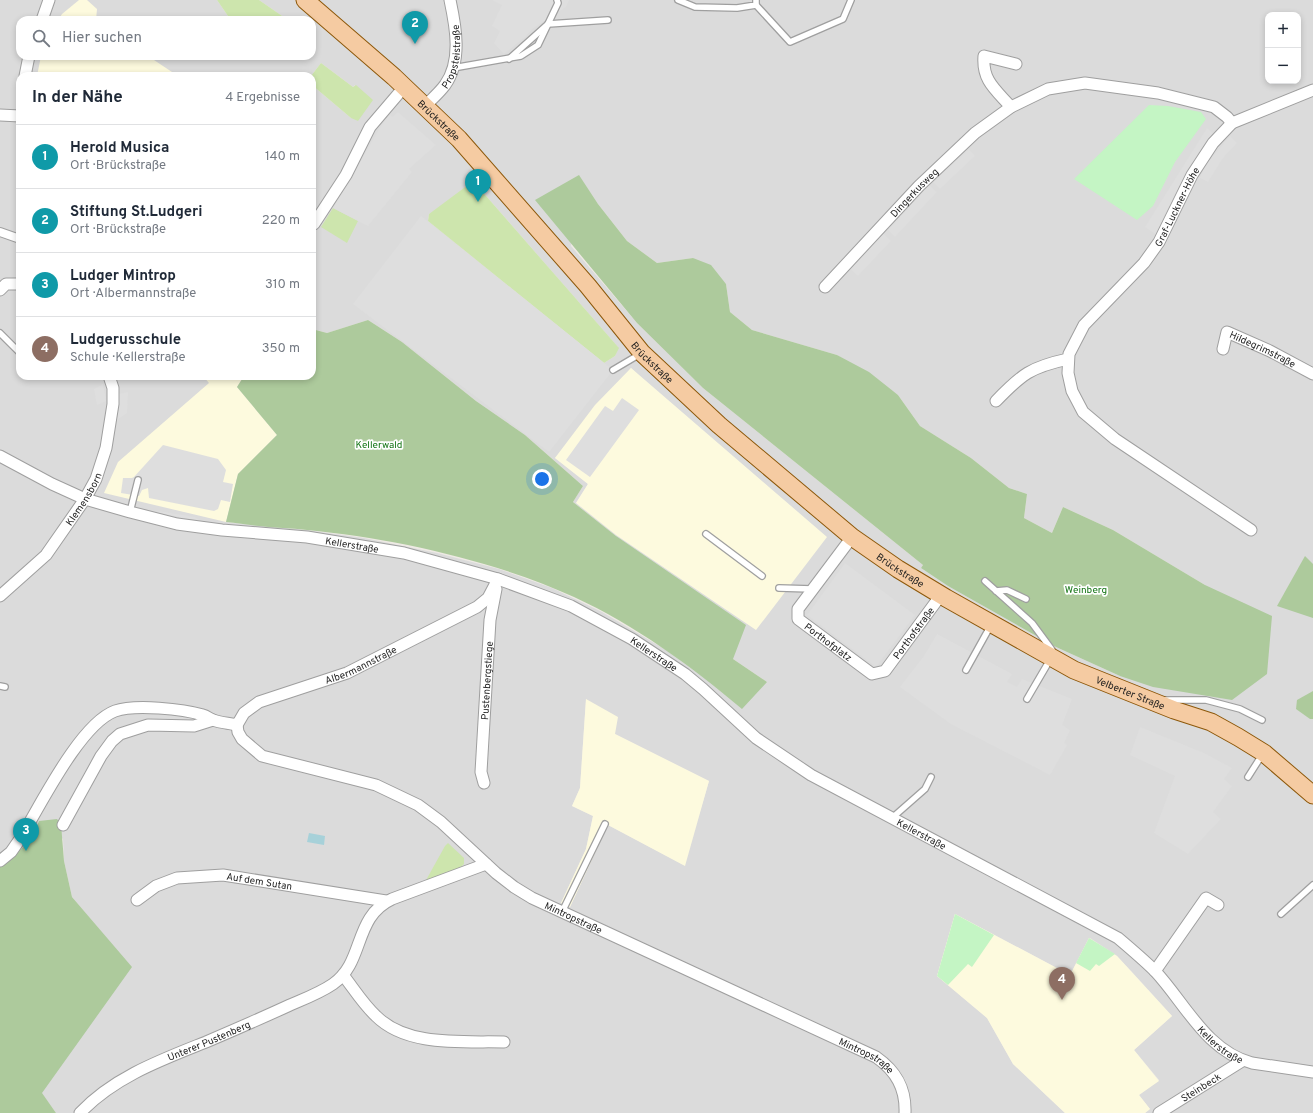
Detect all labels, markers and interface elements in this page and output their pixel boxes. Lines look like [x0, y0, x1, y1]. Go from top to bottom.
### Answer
pin: 2 [402, 11, 428, 44]
map controls [1265, 12, 1301, 84]
button: + [1265, 12, 1301, 48]
search box [16, 16, 316, 60]
street label: Propsteistraße [439, 24, 464, 92]
icon: search [30, 27, 52, 49]
text: Hier suchen [62, 29, 142, 48]
button: − [1265, 48, 1301, 84]
text: In der Nähe [32, 87, 123, 109]
text: 4 Ergebnisse [225, 90, 300, 106]
street label: Brückstraße [414, 98, 462, 144]
text: Herold Musica [70, 139, 169, 158]
text: 1 [42, 149, 48, 165]
text: 140 m [265, 149, 300, 165]
text: Ort · Brückstraße [70, 158, 166, 174]
street label: Graf-Luckner-Höhe [1153, 165, 1203, 250]
street label: Dingerkusweg [888, 166, 942, 221]
pin: 1 [465, 169, 491, 202]
text: Stiftung St.Ludgeri [70, 203, 203, 222]
text: 2 [41, 213, 49, 229]
text: 220 m [262, 213, 300, 229]
text: Ort · Brückstraße [70, 222, 166, 238]
text: Ludger Mintrop [70, 267, 176, 286]
text: 3 [41, 277, 49, 293]
text: 310 m [265, 277, 300, 293]
text: Ort · Albermannstraße [70, 286, 196, 302]
street label: Hildegrimstraße [1227, 329, 1297, 371]
text: Ludgerusschule [70, 331, 181, 350]
street label: Brückstraße [627, 340, 675, 387]
text: 4 [41, 341, 49, 357]
text: 350 m [262, 341, 300, 357]
text: Schule · Kellerstraße [70, 350, 185, 366]
park label: Kellerwald [356, 439, 402, 452]
your location [532, 469, 552, 489]
street label: Klemensborn [63, 471, 106, 529]
street label: Kellerstraße [324, 535, 380, 557]
street label: Brückstraße [873, 551, 926, 591]
park label: Weinberg [1065, 584, 1107, 597]
street label: Porthofstraße [891, 605, 938, 662]
street label: Porthofplatz [801, 621, 854, 665]
street label: Kellerstraße [627, 635, 680, 675]
street label: Pustenbergstiege [479, 641, 497, 720]
street label: Albermannstraße [323, 644, 399, 688]
street label: Velberter Straße [1093, 674, 1166, 714]
street label: Kellerstraße [894, 817, 948, 853]
pin: 3 [13, 818, 39, 851]
street label: Auf dem Sutan [225, 871, 293, 894]
street label: Mintropstraße [542, 900, 604, 938]
pin: 4 [1049, 967, 1075, 1000]
street label: Unterer Pustenberg [166, 1019, 253, 1065]
street label: Kellerstraße [1194, 1024, 1244, 1067]
street label: Mintropstraße [836, 1036, 896, 1077]
street label: Steinbeck [1179, 1071, 1224, 1106]

